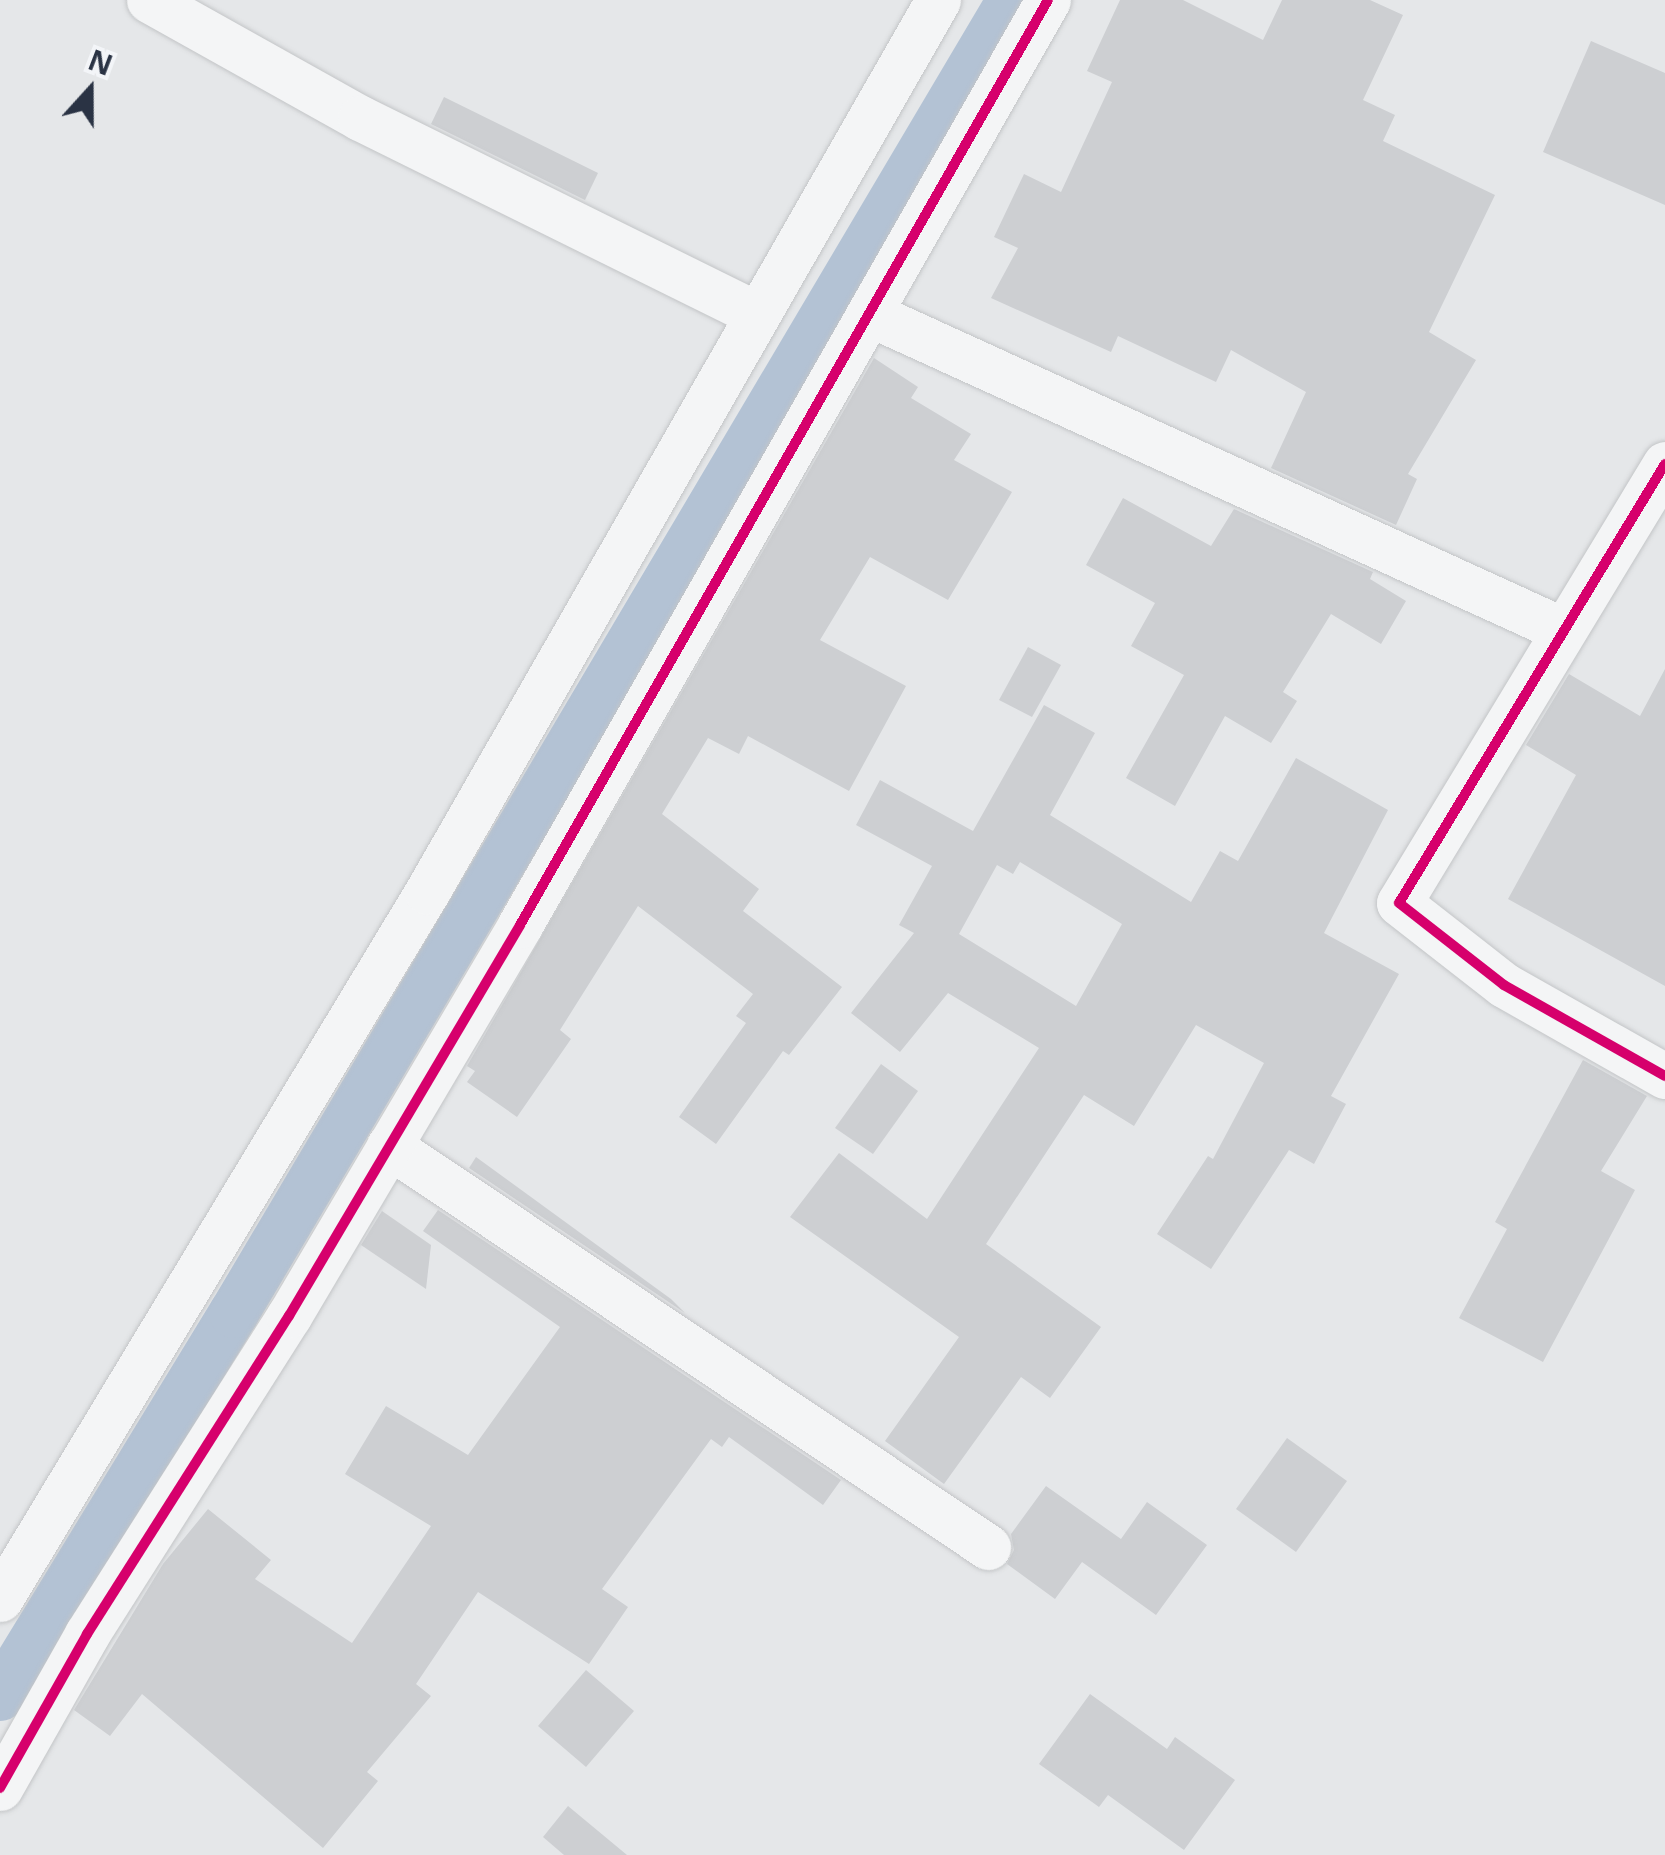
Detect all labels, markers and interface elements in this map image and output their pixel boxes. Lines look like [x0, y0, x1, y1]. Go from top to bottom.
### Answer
north arrow [40, 40, 140, 140]
text: N [83, 40, 118, 84]

